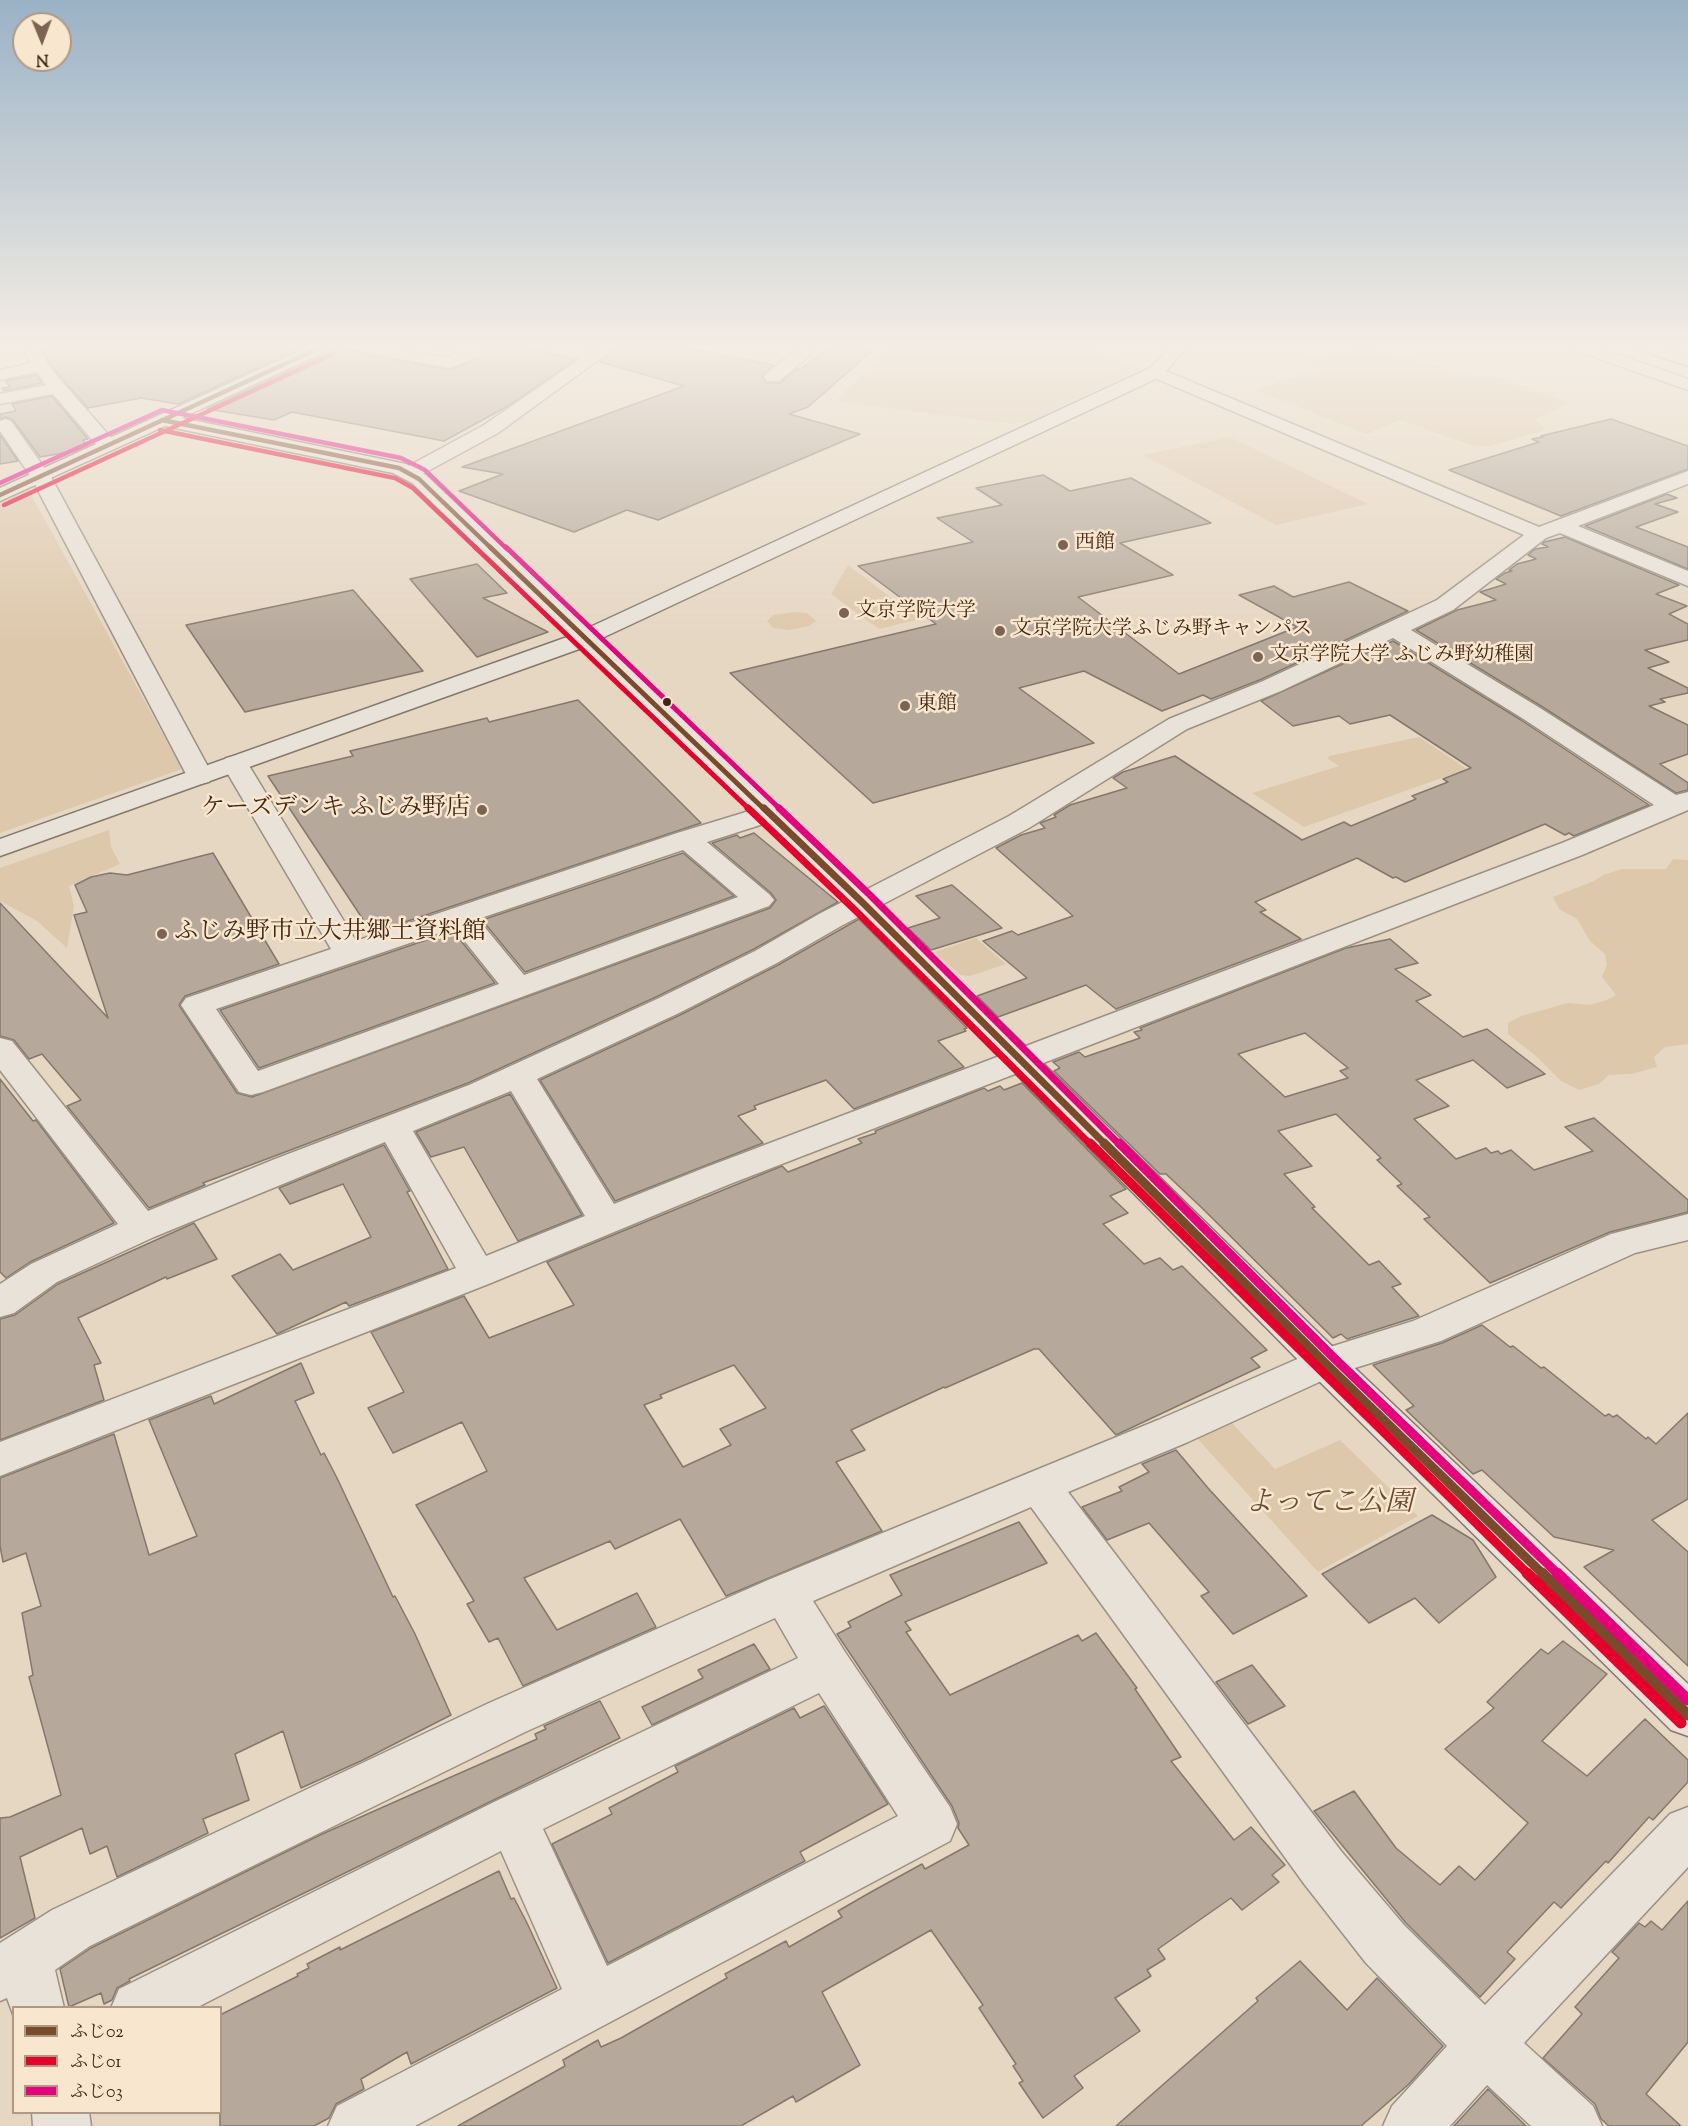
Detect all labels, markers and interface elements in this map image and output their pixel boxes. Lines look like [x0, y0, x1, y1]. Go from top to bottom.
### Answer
north arrow [12, 12, 72, 72]
text: N [36, 47, 49, 70]
place label: 西館 [1075, 533, 1115, 557]
marker: 西館 [1056, 538, 1070, 552]
place label: 文京学院大学 [856, 601, 976, 625]
marker: 文京学院大学 [837, 606, 851, 620]
place label: 文京学院大学ふじみ野キャンパス [1012, 619, 1312, 643]
marker: 文京学院大学ふじみ野キャンパス [993, 624, 1007, 638]
place label: 文京学院大学 ふじみ野幼稚園 [1270, 645, 1534, 669]
marker: 文京学院大学 ふじみ野幼稚園 [1251, 650, 1265, 664]
place label: 東館 [917, 694, 957, 718]
unlabelled marker [661, 696, 673, 708]
marker: 東館 [898, 699, 912, 713]
place label: ケーズデンキ ふじみ野店 [201, 796, 470, 824]
marker: ケーズデンキ ふじみ野店 [475, 803, 489, 817]
place label: ふじみ野市立大井郷土資料館 [174, 920, 486, 948]
marker: ふじみ野市立大井郷土資料館 [155, 927, 169, 941]
park label: よってこ公園 [1245, 1488, 1413, 1522]
legend [12, 2006, 222, 2114]
text: ふじ02 [70, 2020, 124, 2046]
text: ふじ01 [70, 2050, 121, 2076]
text: ふじ03 [70, 2080, 123, 2106]

